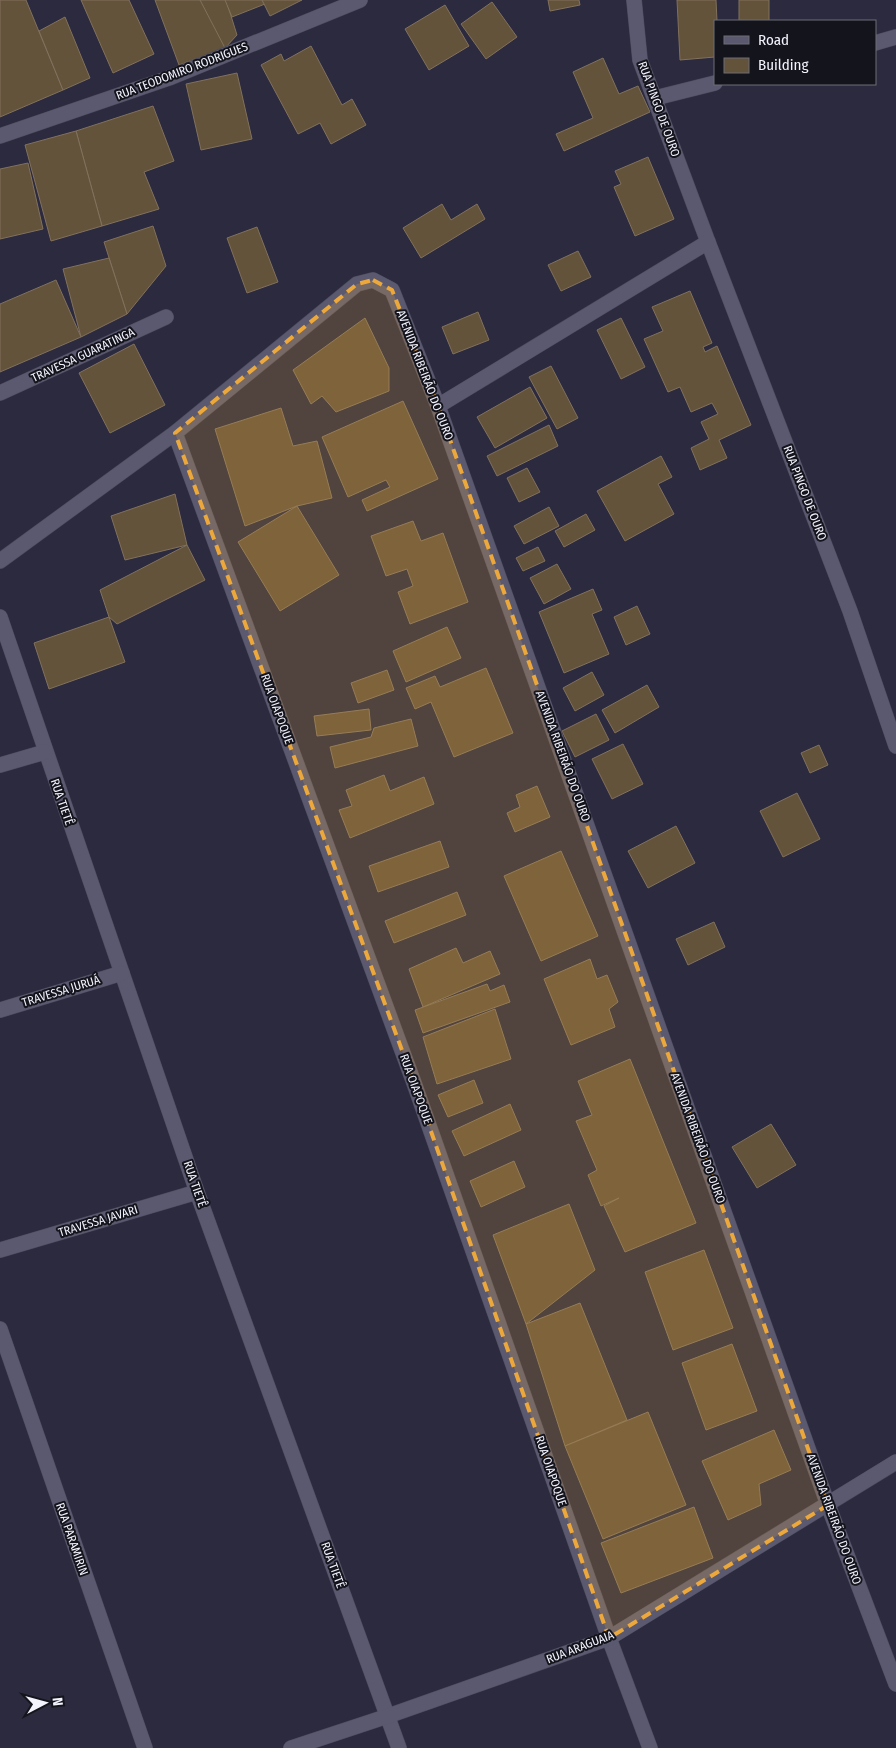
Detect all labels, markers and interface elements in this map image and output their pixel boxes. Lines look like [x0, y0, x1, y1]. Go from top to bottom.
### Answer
legend [714, 20, 876, 85]
text: Road [758, 31, 789, 49]
street label: RUA TEODOMIRO RODRIGUES [114, 39, 250, 103]
text: Building [758, 56, 809, 74]
street label: RUA PINGO DE OURO [635, 59, 683, 159]
street label: AVENIDA RIBEIRÃO DO OURO [394, 308, 457, 442]
street label: TRAVESSA GUARATINGA [29, 325, 137, 385]
street label: RUA PINGO DE OURO [780, 444, 830, 542]
street label: RUA OIAPOQUE [258, 672, 296, 746]
street label: AVENIDA RIBEIRÃO DO OURO [533, 688, 594, 823]
street label: RUA TIETÊ [48, 777, 78, 827]
street label: TRAVESSA JURUÁ [20, 971, 102, 1009]
street label: RUA OIAPOQUE [397, 1052, 435, 1126]
street label: AVENIDA RIBEIRÃO DO OURO [668, 1070, 729, 1205]
street label: RUA TIETÊ [181, 1159, 211, 1209]
street label: TRAVESSA JAVARI [57, 1202, 139, 1240]
street label: RUA OIAPOQUE [532, 1434, 570, 1508]
street label: AVENIDA RIBEIRÃO DO OURO [804, 1451, 865, 1586]
street label: RUA PARAMIRIN [53, 1501, 91, 1577]
street label: RUA TIETÊ [318, 1540, 349, 1590]
street label: RUA ARAGUAIA [544, 1627, 616, 1666]
north arrow [20, 1678, 70, 1728]
text: N [49, 1697, 66, 1707]

